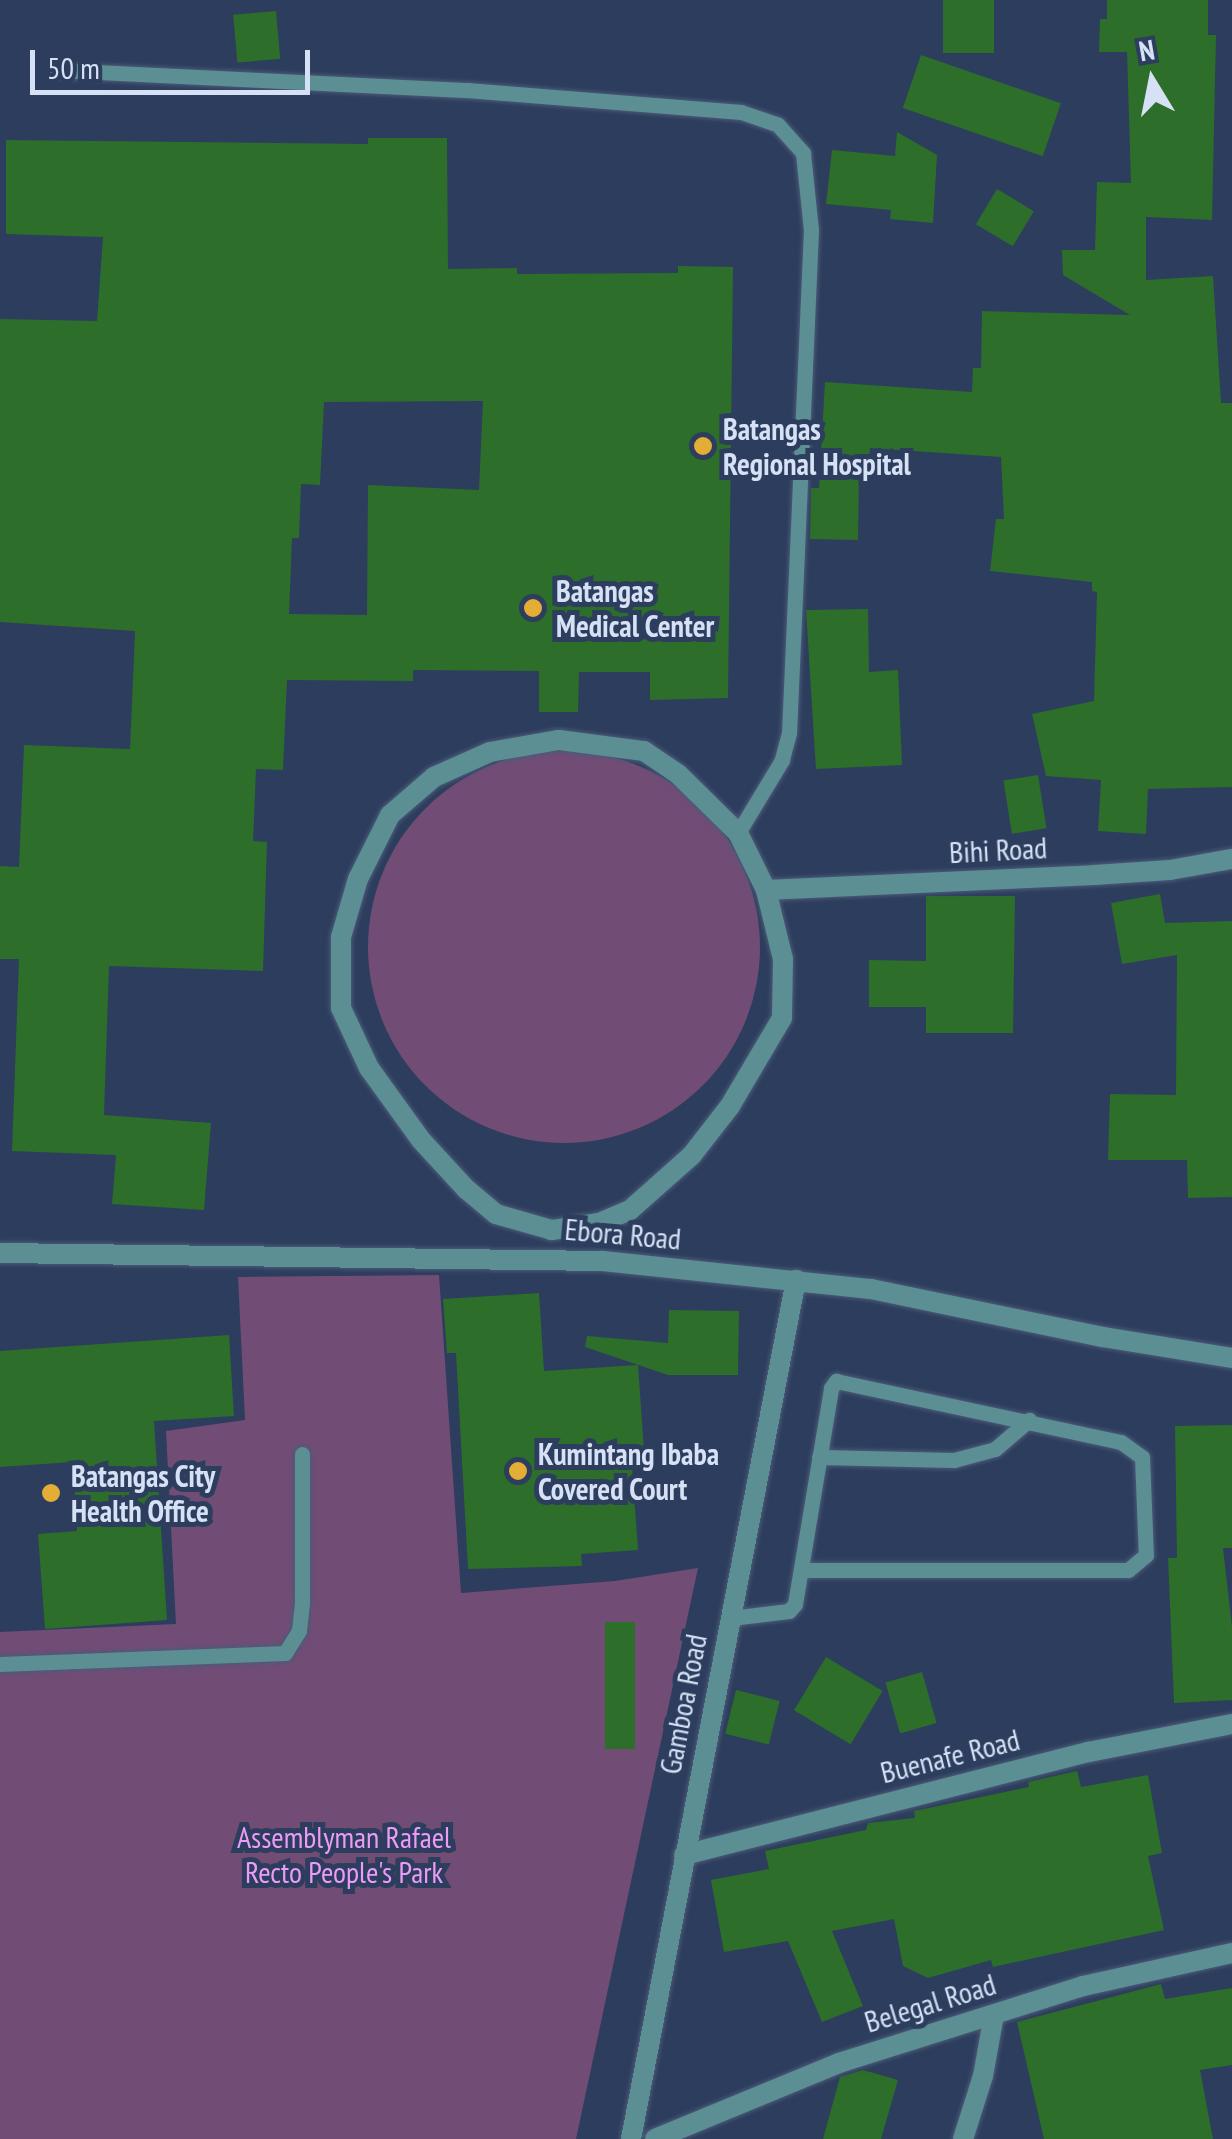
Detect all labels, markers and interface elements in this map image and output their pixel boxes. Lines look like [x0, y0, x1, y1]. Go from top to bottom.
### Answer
scale bar [35, 30, 315, 92]
north arrow [1102, 30, 1202, 130]
text: N [1136, 30, 1157, 69]
text: 50 m [47, 48, 100, 87]
place label: Batangas Regional Hospital [723, 411, 911, 482]
marker: Batangas Regional Hospital [692, 435, 714, 457]
place label: Batangas Medical Center [556, 573, 715, 644]
marker: Batangas Medical Center [520, 595, 546, 621]
street label: Bihi Road [948, 829, 1048, 871]
street label: Ebora Road [563, 1211, 683, 1257]
place label: Kumintang Ibaba Covered Court [538, 1436, 719, 1506]
place label: Batangas City Health Office [71, 1458, 216, 1528]
marker: Kumintang Ibaba Covered Court [507, 1460, 529, 1482]
marker: Batangas City Health Office [40, 1482, 62, 1504]
street label: Gamboa Road [652, 1631, 714, 1777]
street label: Buenafe Road [877, 1721, 1023, 1791]
park label: Assemblyman Rafael Recto People's Park [237, 1819, 451, 1890]
street label: Belegal Road [860, 1966, 1000, 2040]

